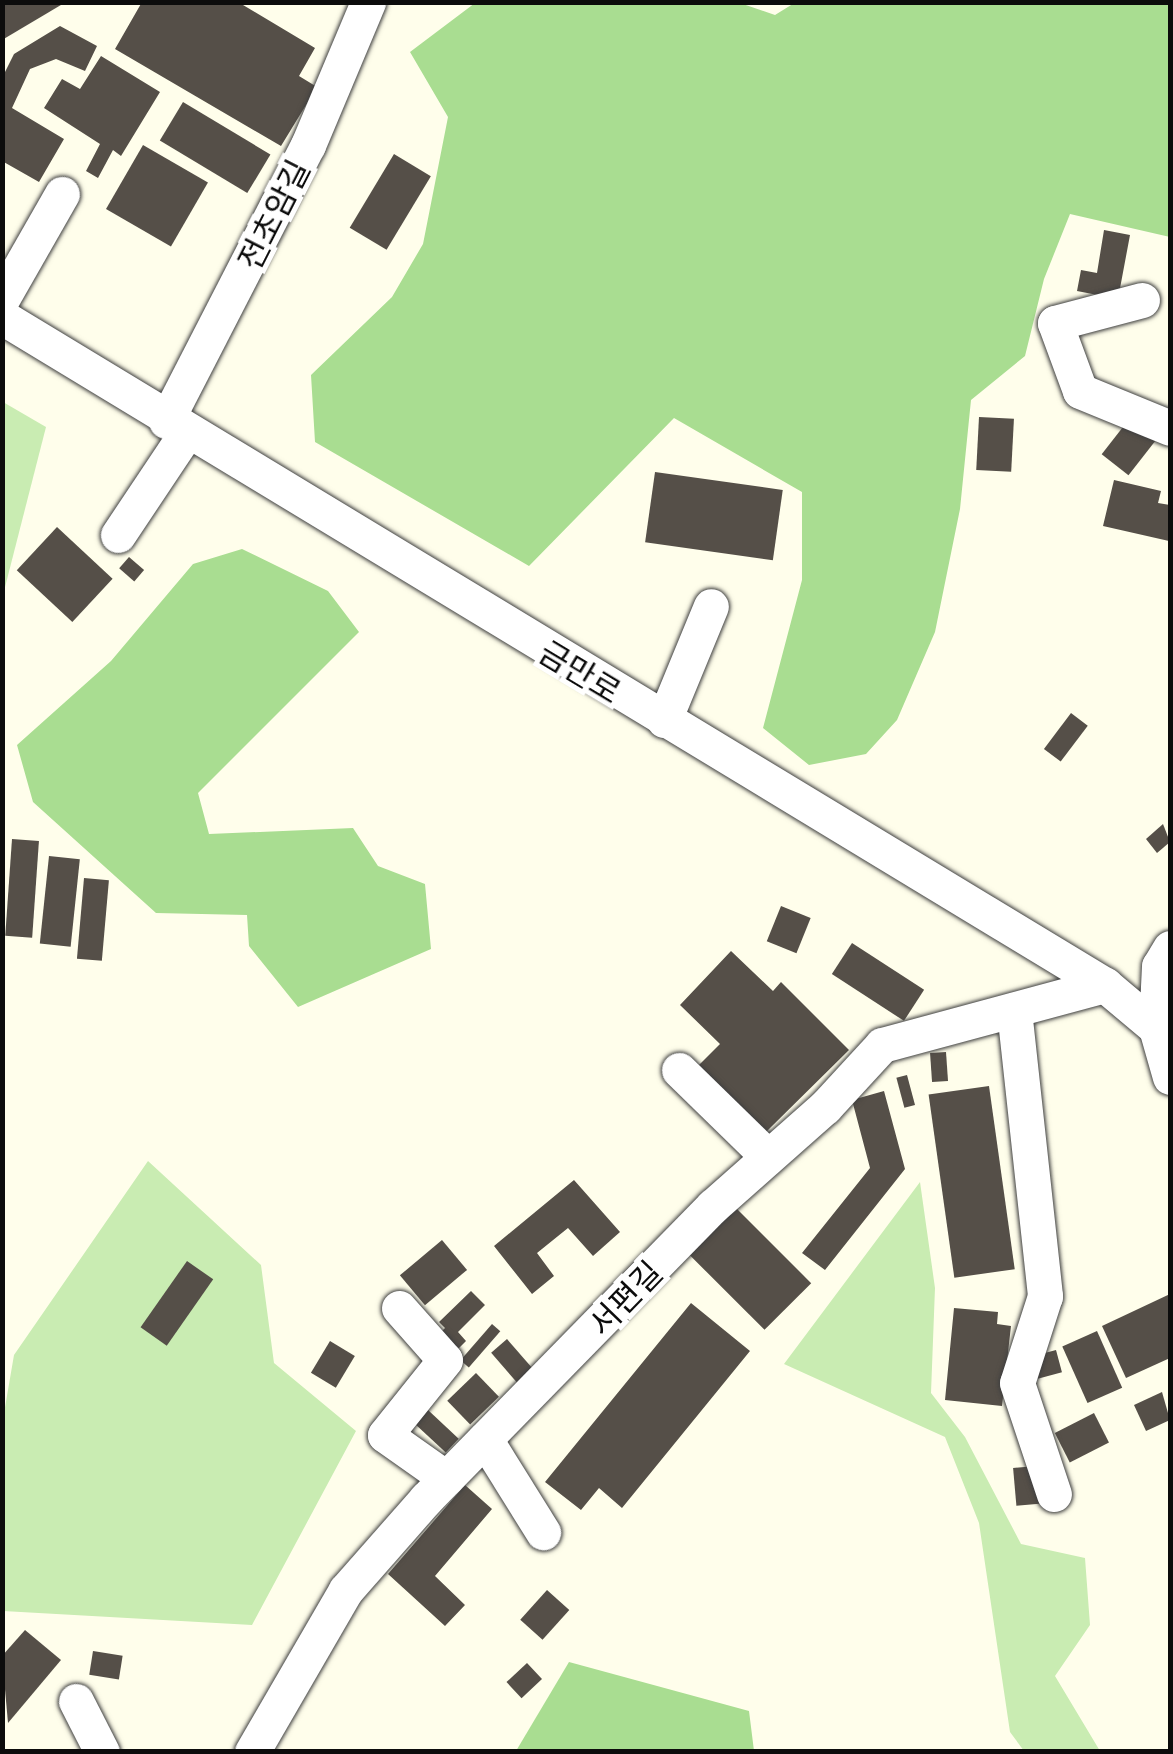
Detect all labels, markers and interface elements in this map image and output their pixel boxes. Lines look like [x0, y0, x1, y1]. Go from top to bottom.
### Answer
street label: 전초암길 [228, 153, 316, 275]
street label: 금만로 [533, 631, 629, 709]
street label: 서편길 [580, 1252, 668, 1342]

